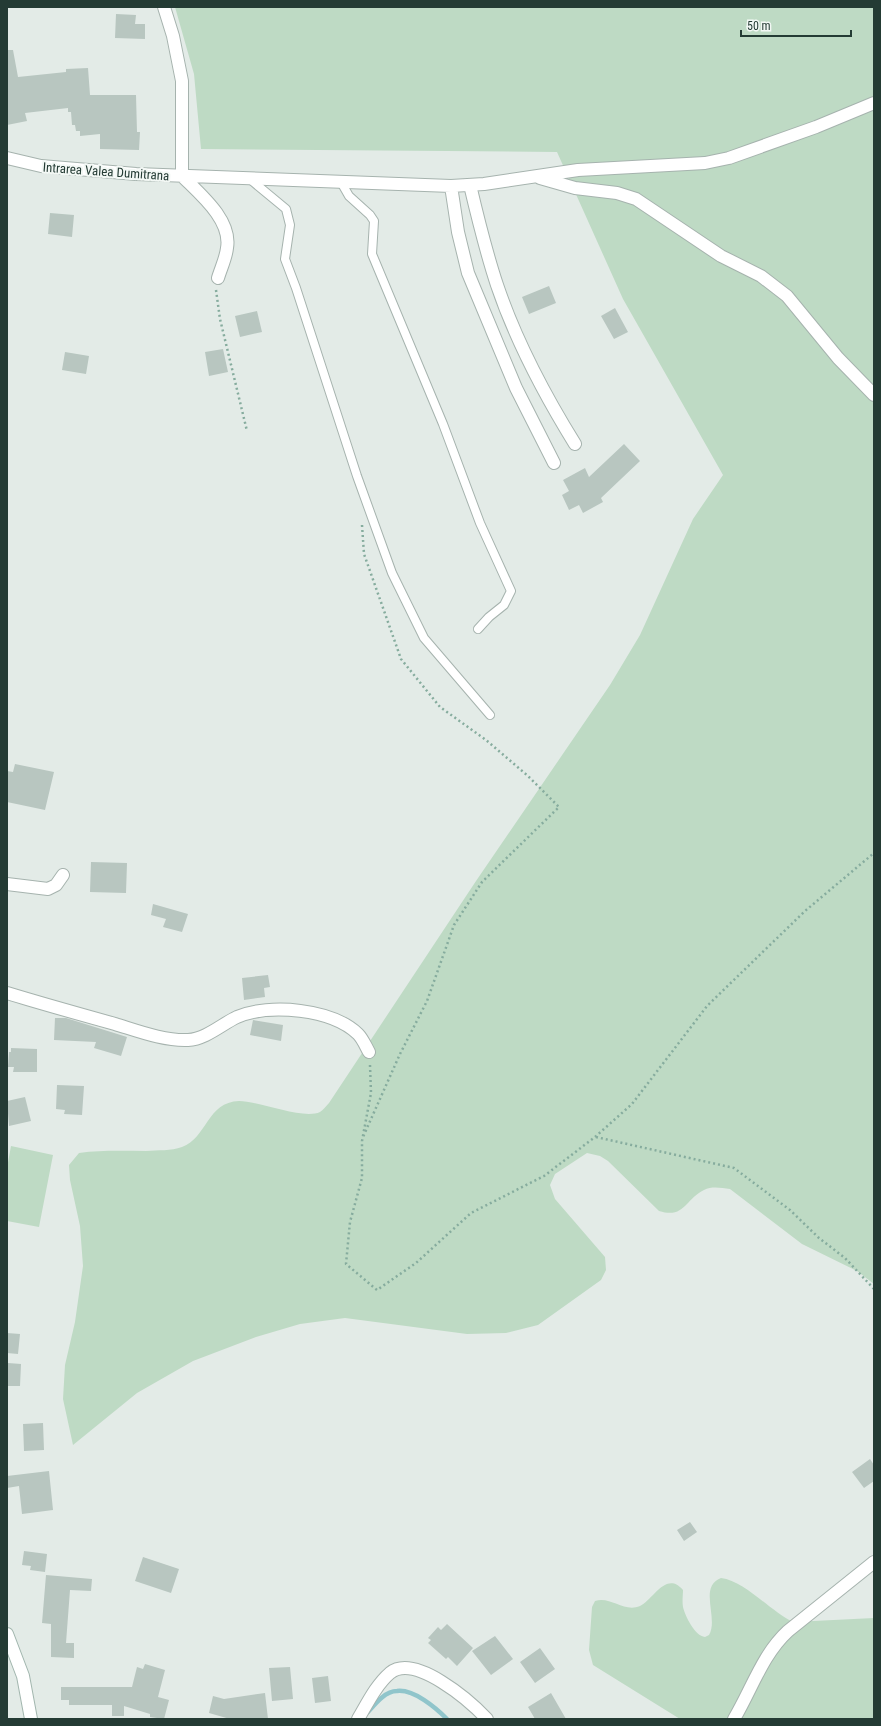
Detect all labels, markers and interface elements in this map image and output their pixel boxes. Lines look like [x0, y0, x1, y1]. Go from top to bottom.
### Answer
scale bar [741, 12, 851, 38]
text: 50 m [747, 19, 771, 33]
street label: Intrarea Valea Dumitrana [42, 160, 170, 183]

